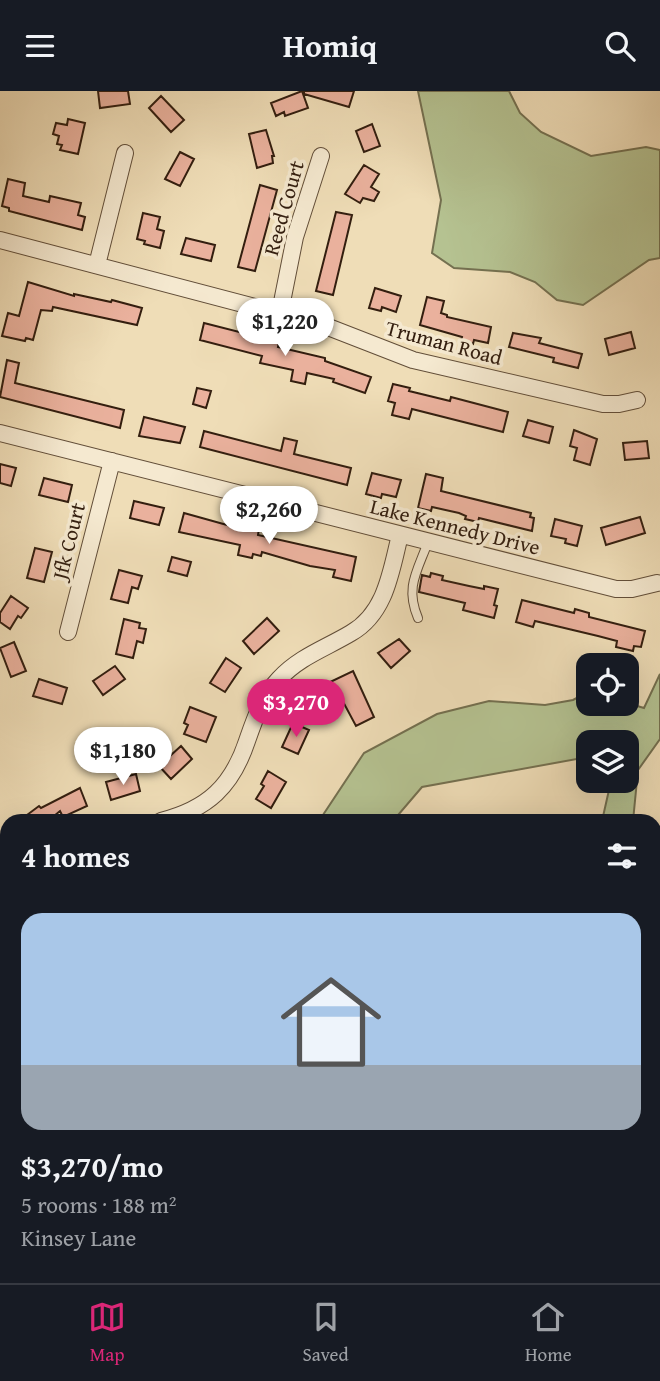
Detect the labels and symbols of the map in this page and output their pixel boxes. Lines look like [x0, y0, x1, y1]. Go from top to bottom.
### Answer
street label: Reed Court [255, 156, 312, 259]
pin: $1,220 [228, 299, 342, 358]
street label: Truman Road [383, 312, 506, 373]
pin: $2,260 [212, 487, 326, 546]
street label: Lake Kennedy Drive [367, 490, 543, 563]
street label: Jfk Court [43, 499, 93, 585]
pin: $3,270 [239, 679, 353, 739]
pin: $1,180 [66, 727, 180, 787]

